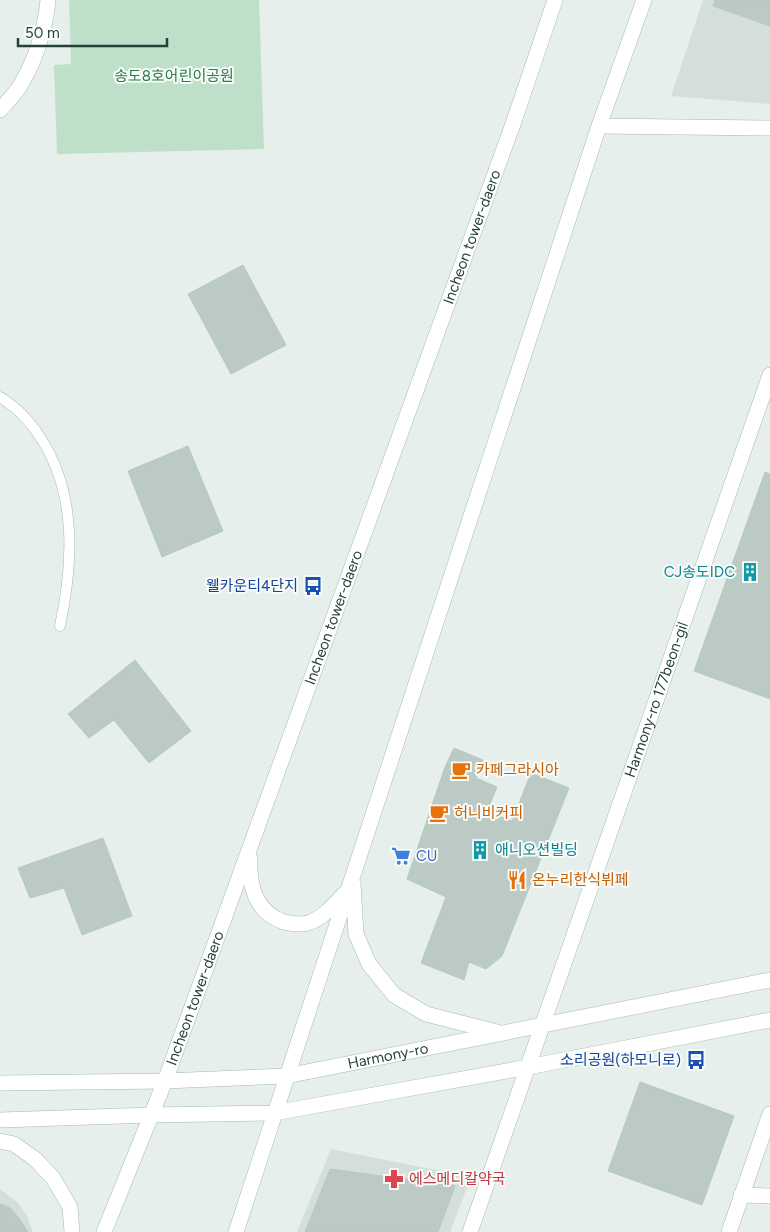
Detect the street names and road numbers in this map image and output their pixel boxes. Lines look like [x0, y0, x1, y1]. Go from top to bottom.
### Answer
street label: Incheon tower-daero [439, 167, 505, 307]
street label: Incheon tower-daero [301, 548, 366, 687]
street label: Harmony-ro 177beon-gil [621, 619, 692, 780]
street label: Incheon tower-daero [162, 928, 228, 1068]
street label: Harmony-ro [346, 1039, 430, 1073]

